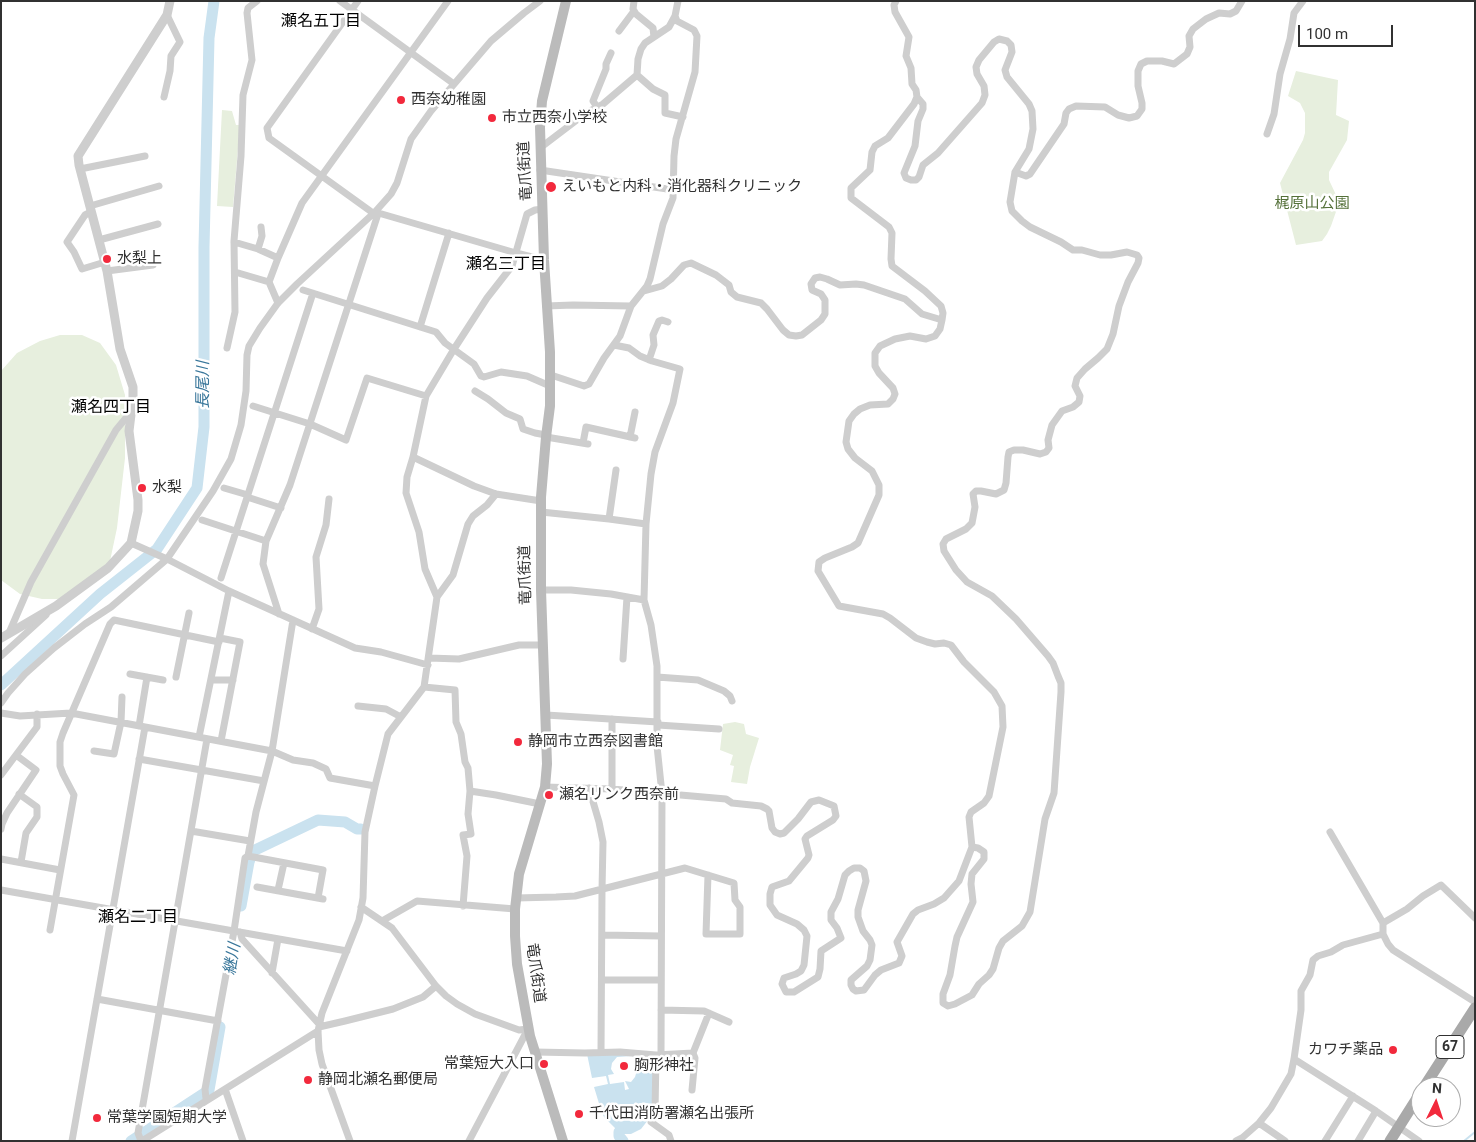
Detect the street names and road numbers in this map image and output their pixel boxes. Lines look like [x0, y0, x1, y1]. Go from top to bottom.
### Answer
street label: 竜爪街道 [515, 141, 537, 201]
street label: 竜爪街道 [516, 545, 536, 605]
street label: 竜爪街道 [522, 942, 548, 1004]
road number: 67 [1436, 1036, 1464, 1058]

